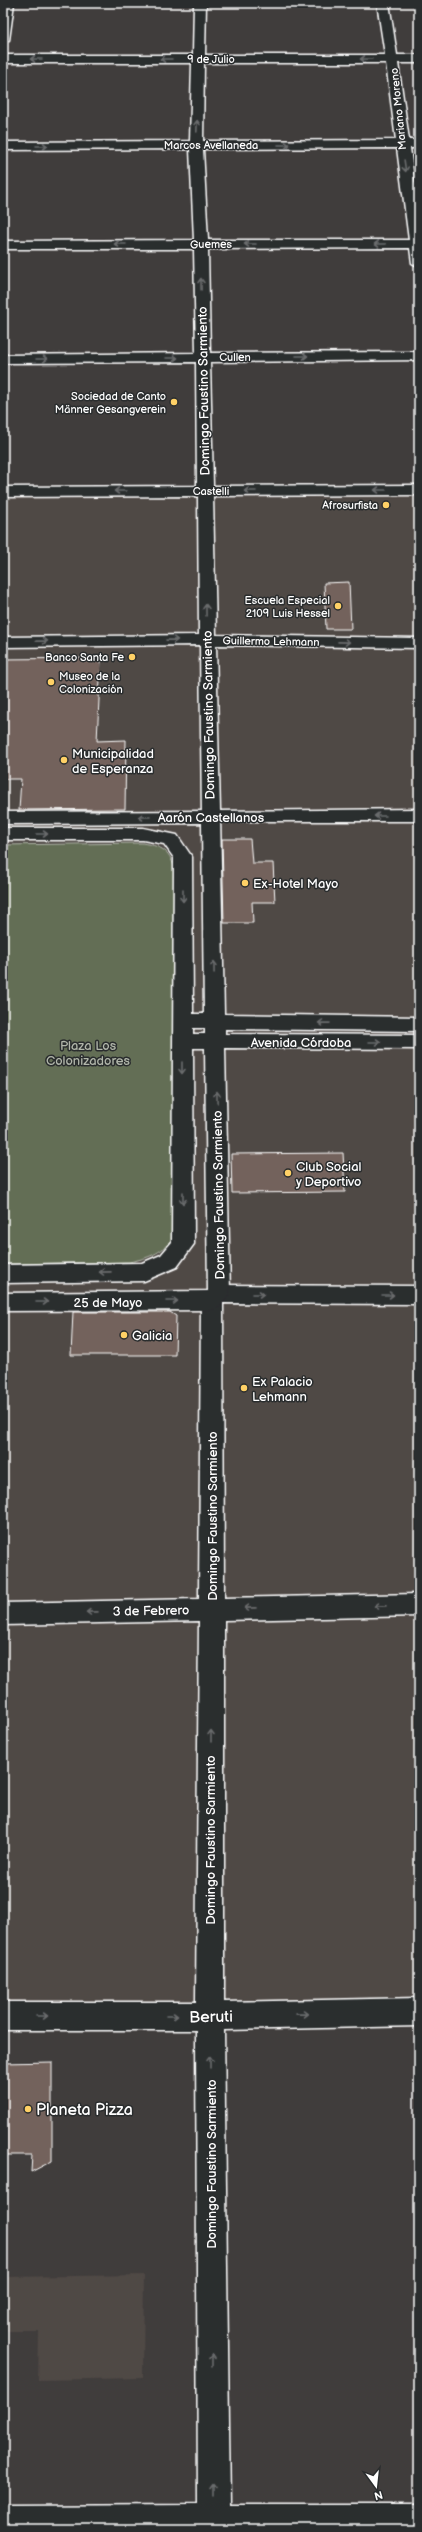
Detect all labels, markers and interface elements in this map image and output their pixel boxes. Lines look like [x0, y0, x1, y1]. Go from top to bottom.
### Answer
street label: 9 de Julio [187, 53, 235, 66]
one-way arrow [30, 55, 43, 63]
one-way arrow [160, 55, 173, 63]
one-way arrow [360, 55, 373, 63]
street label: Mariano Moreno [388, 67, 409, 151]
one-way arrow [193, 120, 201, 133]
street label: Marcos Avellaneda [164, 139, 258, 152]
one-way arrow [277, 141, 290, 149]
one-way arrow [35, 142, 48, 150]
one-way arrow [401, 160, 409, 173]
street label: Guemes [190, 238, 233, 251]
one-way arrow [114, 240, 127, 248]
one-way arrow [244, 240, 257, 248]
one-way arrow [374, 240, 387, 248]
one-way arrow [197, 278, 205, 291]
street label: Domingo Faustino Sarmiento [195, 306, 213, 476]
street label: Cullen [219, 351, 251, 364]
one-way arrow [295, 353, 308, 360]
one-way arrow [165, 354, 178, 361]
one-way arrow [35, 355, 48, 363]
place label: Sociedad de Canto Männer Gesangverein [55, 390, 166, 416]
marker: Sociedad de Canto Männer Gesangverein [169, 397, 179, 407]
street label: Castelli [193, 485, 229, 498]
one-way arrow [374, 486, 387, 494]
one-way arrow [114, 487, 127, 495]
one-way arrow [244, 487, 257, 495]
place label: Afrosurfista [322, 499, 378, 512]
marker: Afrosurfista [381, 500, 391, 510]
place label: Escuela Especial 2109 Luis Hessel [245, 594, 330, 620]
marker: Escuela Especial 2109 Luis Hessel [333, 601, 343, 611]
one-way arrow [202, 604, 210, 617]
street label: Domingo Faustino Sarmiento [200, 630, 218, 800]
street label: Guillermo Lehmann [222, 634, 320, 649]
one-way arrow [165, 636, 178, 644]
one-way arrow [35, 637, 48, 645]
one-way arrow [337, 638, 350, 646]
place label: Banco Santa Fe [45, 651, 124, 664]
marker: Banco Santa Fe [127, 652, 137, 662]
place label: Museo de la Colonización [59, 670, 123, 696]
marker: Museo de la Colonización [46, 677, 56, 687]
place label: Municipalidad de Esperanza [72, 746, 154, 777]
marker: Municipalidad de Esperanza [59, 755, 69, 765]
street label: Aarón Castellanos [158, 810, 265, 826]
one-way arrow [374, 812, 387, 820]
one-way arrow [138, 813, 151, 821]
one-way arrow [35, 830, 48, 838]
place label: Ex-Hotel Mayo [253, 876, 338, 892]
marker: Ex-Hotel Mayo [240, 878, 250, 888]
one-way arrow [179, 889, 187, 902]
one-way arrow [210, 961, 217, 974]
one-way arrow [318, 1019, 331, 1027]
street label: Avenida Córdoba [251, 1035, 351, 1051]
park label: Plaza Los Colonizadores [46, 1038, 131, 1069]
one-way arrow [368, 1038, 381, 1046]
one-way arrow [178, 1061, 186, 1074]
one-way arrow [213, 1091, 221, 1104]
street label: Domingo Faustino Sarmiento [210, 1110, 228, 1280]
place label: Club Social y Deportivo [295, 1159, 362, 1190]
marker: Club Social y Deportivo [283, 1168, 293, 1178]
one-way arrow [179, 1191, 187, 1204]
one-way arrow [99, 1269, 112, 1276]
one-way arrow [251, 1290, 264, 1298]
one-way arrow [381, 1291, 394, 1299]
street label: 25 de Mayo [74, 1295, 142, 1311]
one-way arrow [165, 1297, 178, 1305]
one-way arrow [35, 1298, 48, 1306]
place label: Galicia [132, 1328, 172, 1344]
marker: Galicia [119, 1330, 129, 1340]
place label: Ex Palacio Lehmann [252, 1374, 313, 1405]
marker: Ex Palacio Lehmann [239, 1383, 249, 1393]
street label: Domingo Faustino Sarmiento [205, 1431, 221, 1601]
street label: 3 de Febrero [113, 1602, 189, 1620]
one-way arrow [374, 1602, 387, 1610]
one-way arrow [244, 1604, 257, 1612]
one-way arrow [86, 1608, 99, 1616]
one-way arrow [207, 1730, 215, 1743]
street label: Domingo Faustino Sarmiento [203, 1755, 219, 1925]
street label: Beruti [189, 2008, 233, 2027]
one-way arrow [295, 2010, 308, 2018]
one-way arrow [35, 2012, 48, 2020]
one-way arrow [165, 2012, 178, 2020]
one-way arrow [206, 2056, 214, 2069]
street label: Domingo Faustino Sarmiento [204, 2079, 220, 2249]
place label: Planeta Pizza [36, 2101, 133, 2120]
marker: Planeta Pizza [23, 2104, 33, 2114]
one-way arrow [208, 2354, 216, 2367]
north arrow [356, 2466, 396, 2506]
one-way arrow [209, 2484, 217, 2497]
text: N [373, 2488, 384, 2503]

